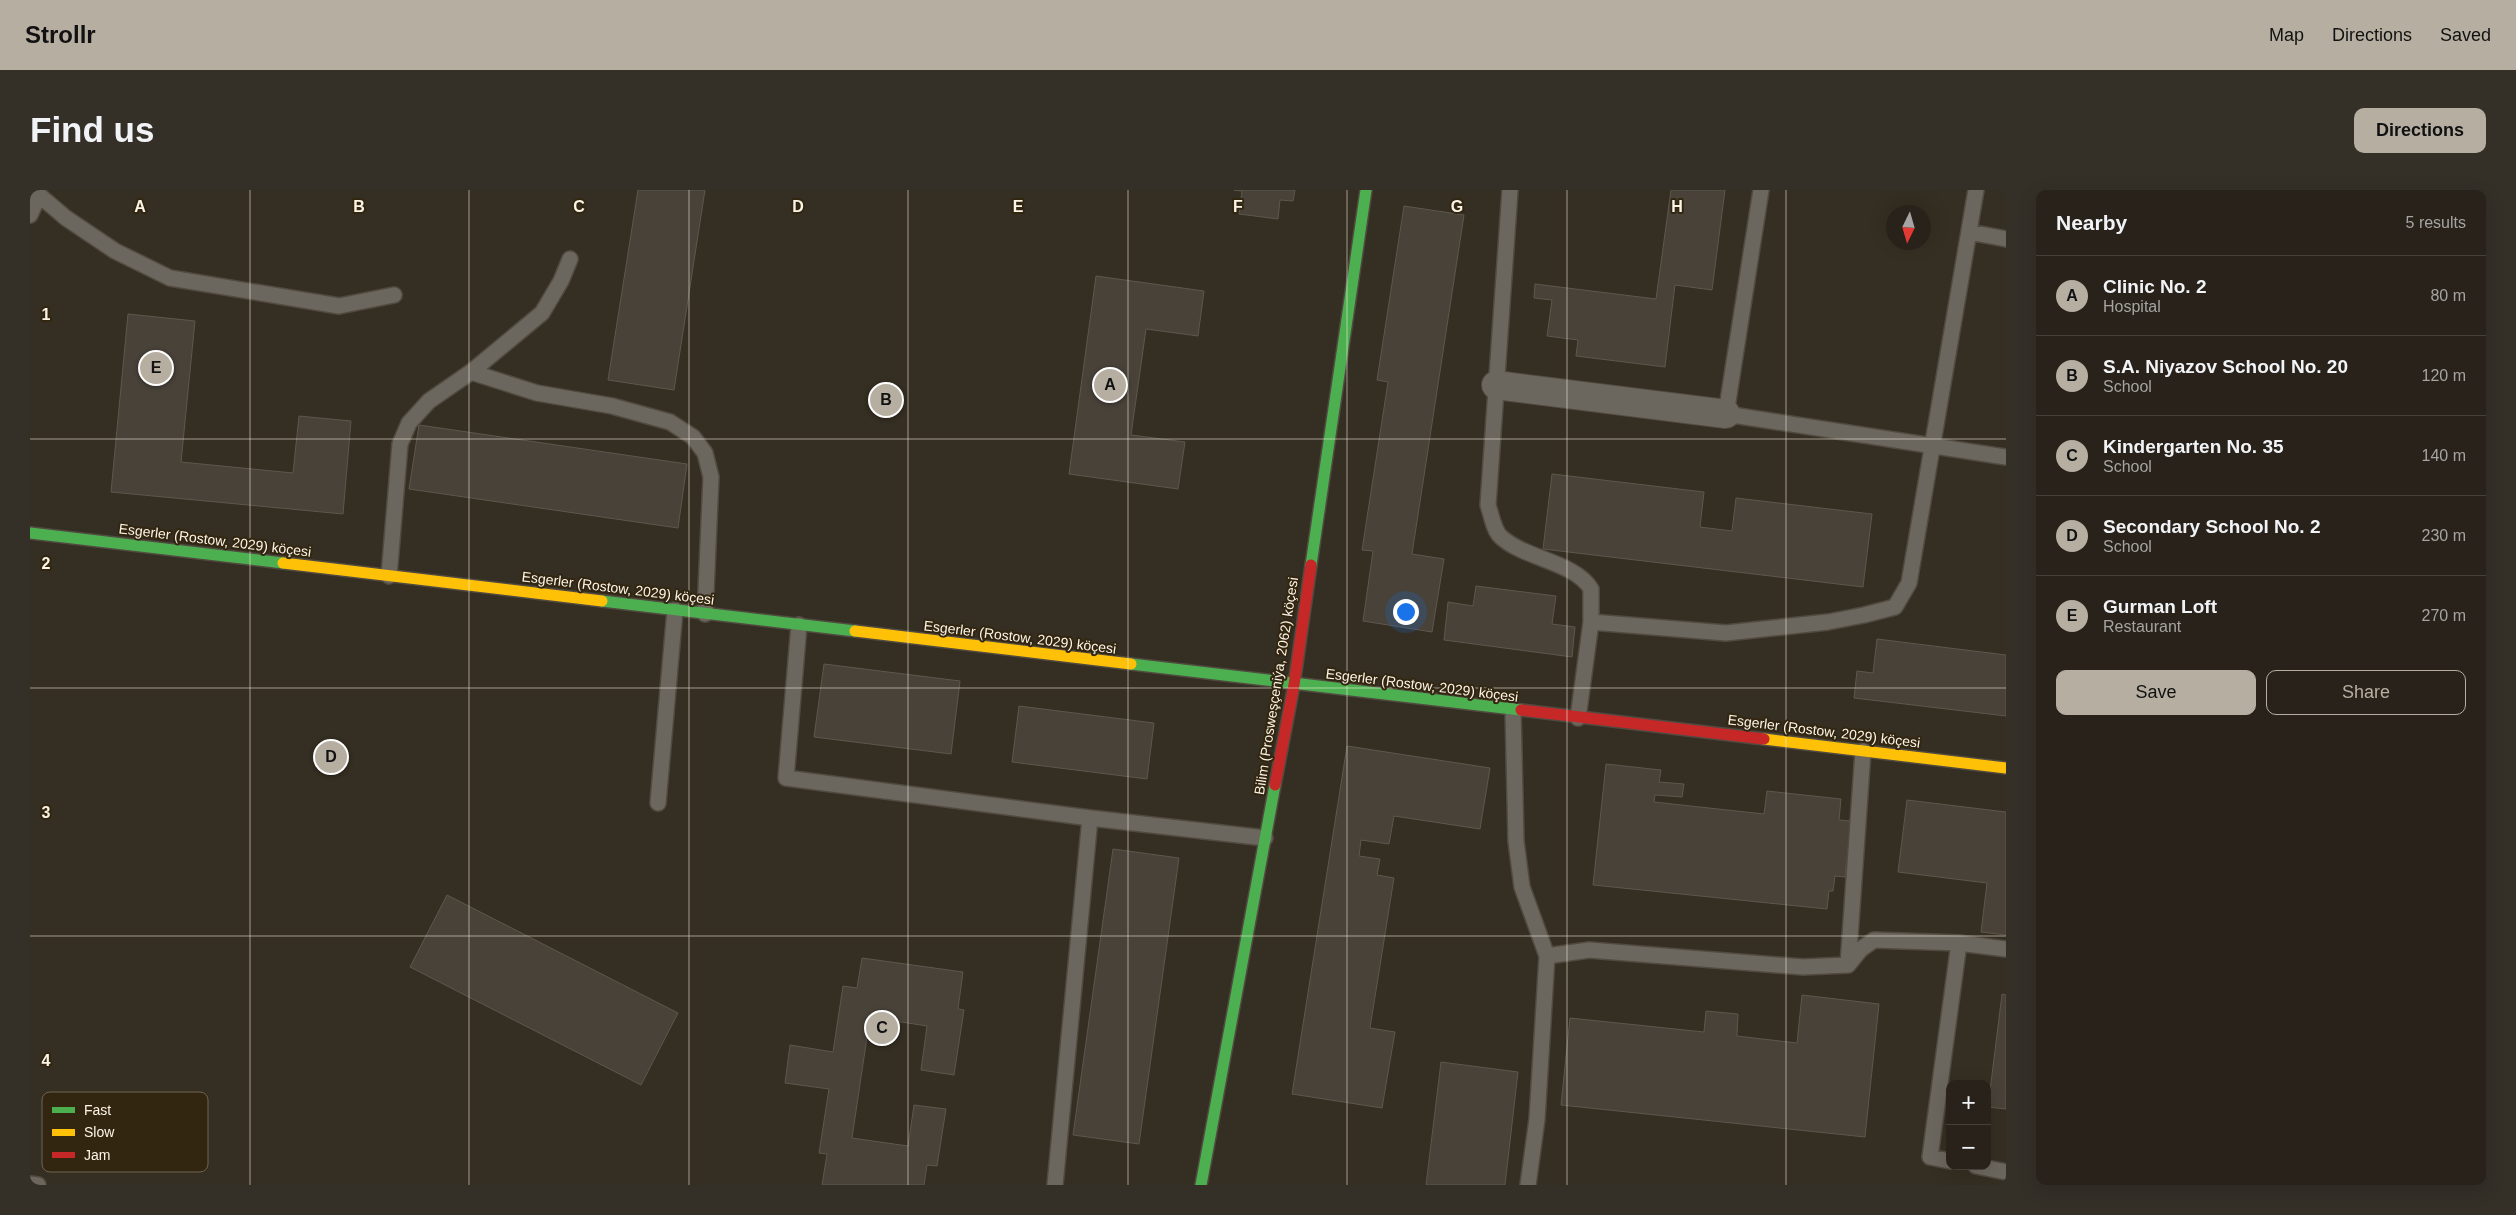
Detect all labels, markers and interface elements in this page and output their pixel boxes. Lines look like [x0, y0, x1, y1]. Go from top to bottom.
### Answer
text: Strollr [25, 21, 96, 48]
text: Map [2269, 25, 2304, 45]
text: Directions [2332, 25, 2412, 45]
text: Saved [2440, 25, 2491, 45]
button: Directions [2354, 108, 2486, 153]
text: Find us [30, 110, 154, 149]
text: A [134, 198, 146, 215]
text: B [353, 198, 365, 215]
text: C [573, 198, 585, 215]
text: D [792, 198, 804, 215]
text: E [1013, 198, 1024, 215]
text: F [1233, 198, 1243, 215]
text: G [1451, 198, 1463, 215]
text: H [1671, 198, 1683, 215]
north arrow [1886, 205, 1931, 250]
text: Nearby [2056, 211, 2127, 234]
text: 5 results [2406, 214, 2466, 231]
text: Clinic No. 2 [2103, 276, 2206, 297]
text: A [2066, 287, 2078, 304]
text: 80 m [2430, 287, 2466, 304]
text: Hospital [2103, 298, 2161, 315]
text: 1 [42, 306, 51, 323]
pin: E [140, 349, 172, 387]
text: S.A. Niyazov School No. 20 [2103, 356, 2348, 377]
pin: A [1094, 366, 1126, 404]
text: B [2066, 367, 2078, 384]
text: 120 m [2422, 367, 2466, 384]
text: School [2103, 378, 2152, 395]
pin: B [870, 381, 902, 419]
text: Kindergarten No. 35 [2103, 436, 2284, 457]
text: C [2066, 447, 2078, 464]
text: 140 m [2422, 447, 2466, 464]
text: School [2103, 458, 2152, 475]
text: Secondary School No. 2 [2103, 516, 2321, 537]
street label: Esgerler (Rostow, 2029) köçesi [118, 520, 312, 560]
text: D [2066, 527, 2078, 544]
text: 230 m [2422, 527, 2466, 544]
text: School [2103, 538, 2152, 555]
text: 2 [42, 555, 51, 572]
street label: Esgerler (Rostow, 2029) köçesi [521, 568, 715, 608]
street label: Bilim (Prosweşçeniýa, 2062) köçesi [1251, 576, 1301, 796]
text: Gurman Loft [2103, 596, 2217, 617]
your location [1393, 599, 1419, 625]
text: E [2067, 607, 2077, 624]
text: 270 m [2422, 607, 2466, 624]
street label: Esgerler (Rostow, 2029) köçesi [923, 617, 1117, 657]
text: Restaurant [2103, 618, 2181, 635]
street label: Esgerler (Rostow, 2029) köçesi [1325, 665, 1519, 705]
button: Save [2056, 670, 2256, 715]
button: Share [2266, 670, 2466, 715]
street label: Esgerler (Rostow, 2029) köçesi [1727, 711, 1921, 751]
pin: D [315, 738, 347, 776]
text: 3 [42, 804, 51, 821]
pin: C [866, 1009, 898, 1047]
text: 4 [42, 1052, 51, 1069]
map controls [1946, 1080, 1991, 1170]
button: + [1946, 1080, 1991, 1125]
legend [42, 1092, 208, 1172]
text: Fast [84, 1102, 111, 1118]
text: Slow [84, 1124, 115, 1140]
button: − [1946, 1125, 1991, 1170]
text: Jam [84, 1147, 110, 1163]

